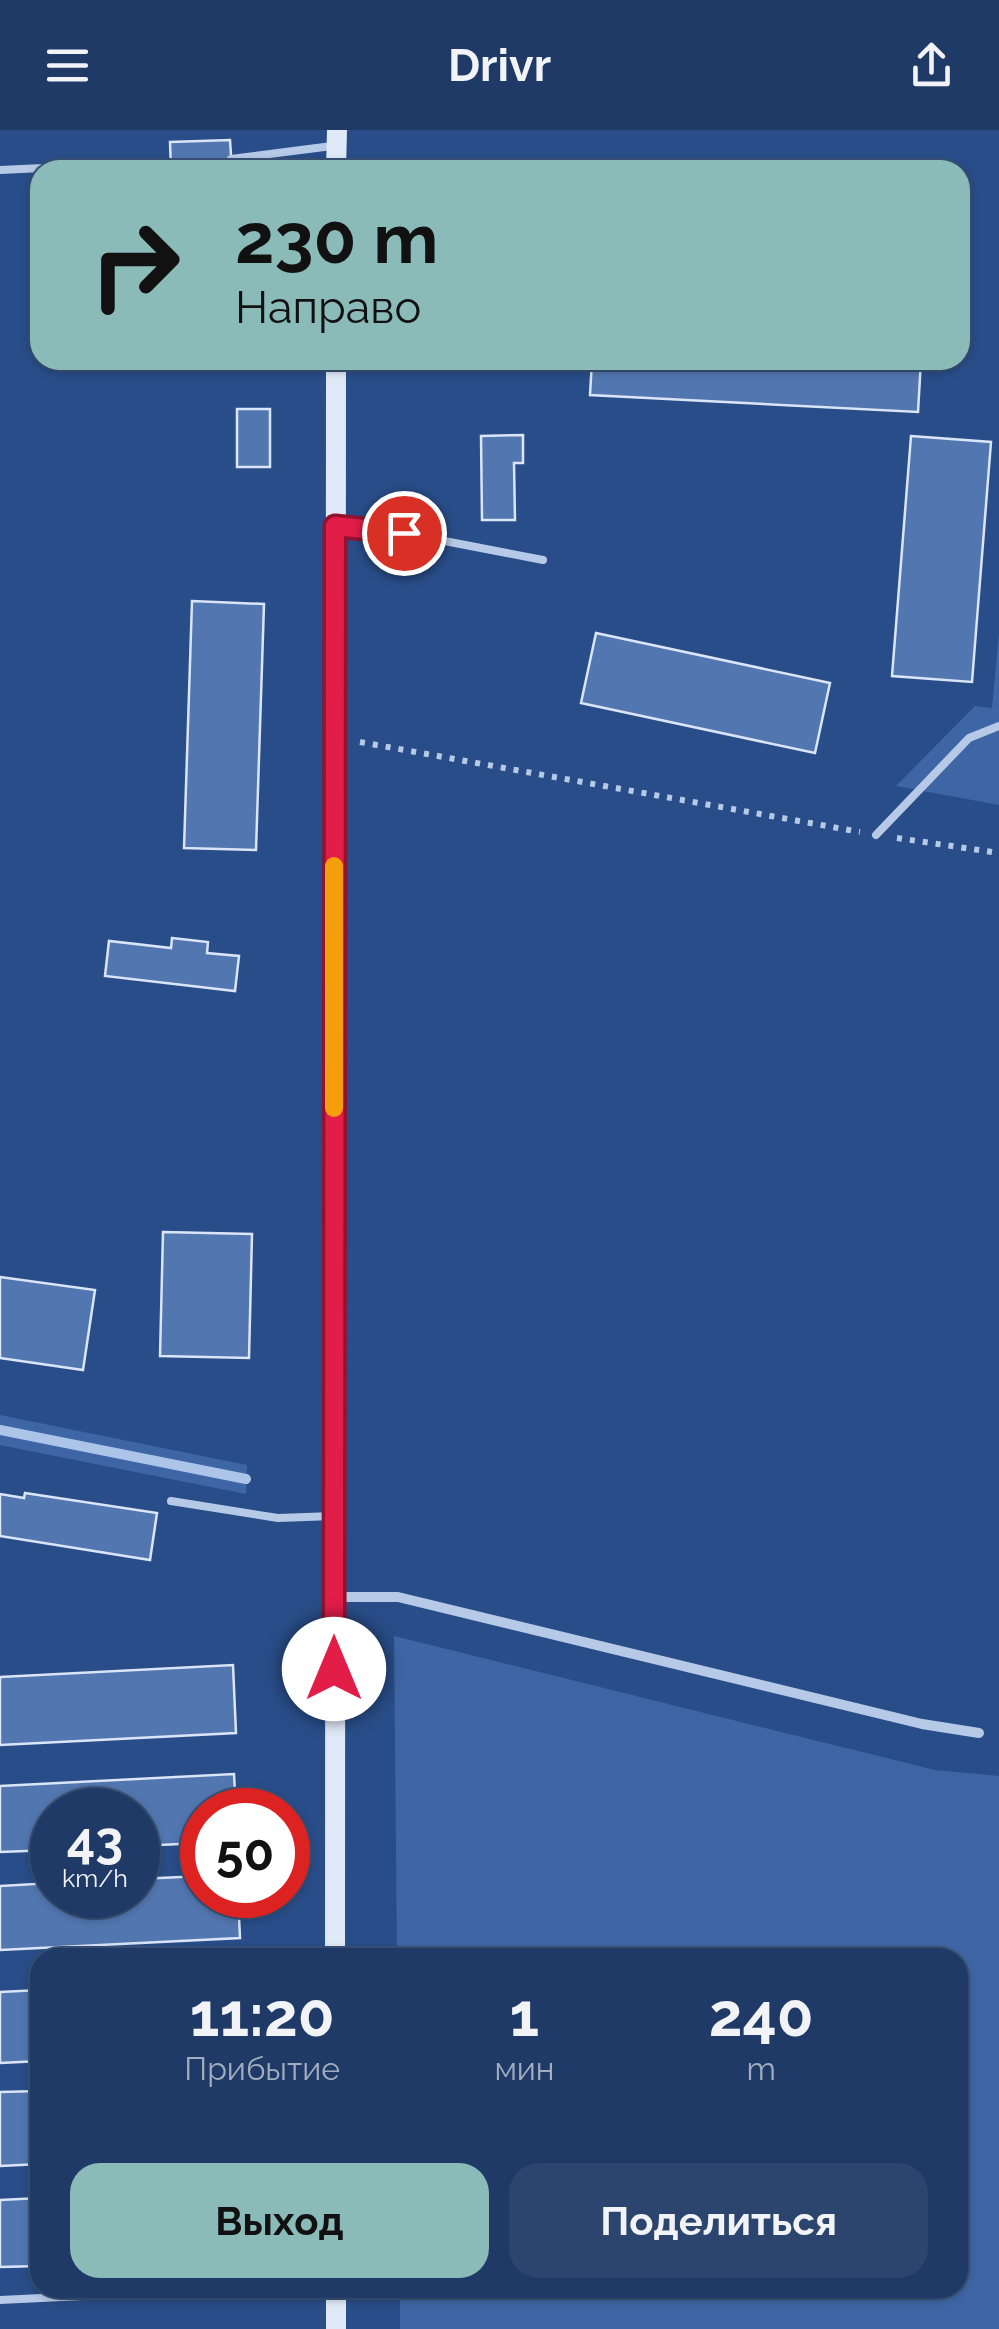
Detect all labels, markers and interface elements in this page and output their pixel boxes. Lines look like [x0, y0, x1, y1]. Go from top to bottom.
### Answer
icon: menu [40, 38, 95, 93]
icon: share [904, 38, 959, 93]
text: Drivr [448, 39, 551, 92]
text: 230 m [235, 197, 439, 279]
icon: right [70, 200, 200, 330]
text: Направо [235, 281, 421, 334]
pin [362, 491, 447, 576]
icon: arrive [377, 506, 432, 561]
position arrow [282, 1617, 386, 1721]
speed limit sign: 50 [180, 1788, 310, 1918]
text: 43 [67, 1811, 123, 1870]
text: km/h [62, 1863, 128, 1893]
text: 11:20 [190, 1980, 335, 2050]
text: 1 [510, 1980, 539, 2050]
text: 240 [709, 1980, 814, 2050]
text: Прибытие [184, 2050, 340, 2087]
text: мин [494, 2050, 554, 2087]
text: m [747, 2050, 776, 2087]
button: Выход [70, 2163, 489, 2278]
button: Поделиться [509, 2163, 928, 2278]

